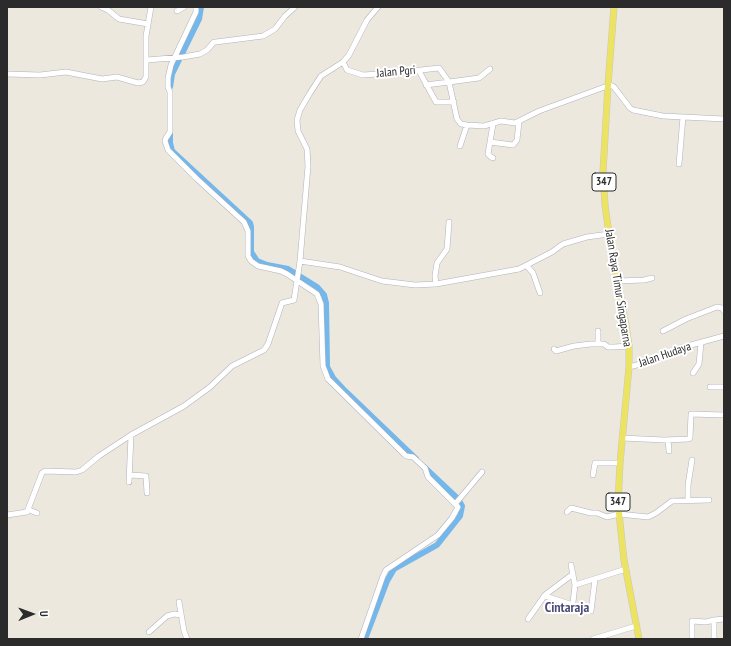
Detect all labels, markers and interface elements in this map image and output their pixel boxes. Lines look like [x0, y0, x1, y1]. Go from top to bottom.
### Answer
street label: Jalan Pgri [376, 63, 416, 81]
road number: 347 [592, 173, 616, 191]
street label: Jalan Raya Timur Singaparna [602, 228, 634, 348]
street label: Jalan Hudaya [637, 339, 693, 371]
road number: 347 [606, 493, 630, 511]
north arrow [12, 594, 52, 634]
district label: Cintaraja [545, 600, 589, 616]
text: U [37, 611, 51, 617]

